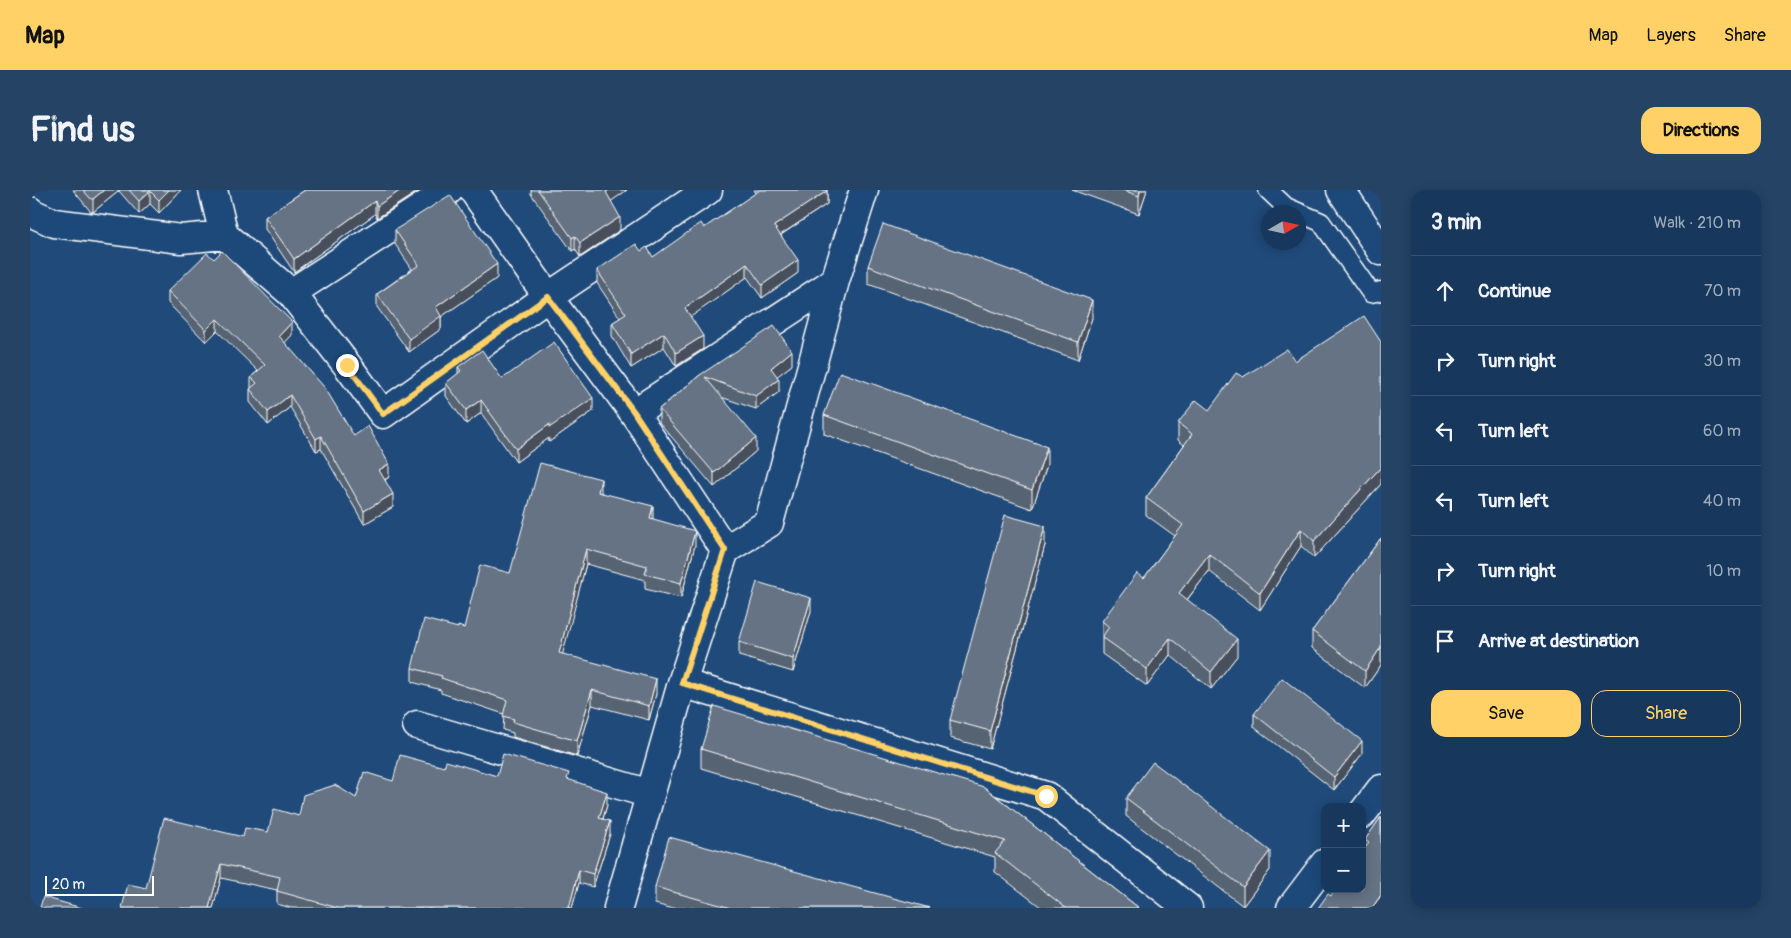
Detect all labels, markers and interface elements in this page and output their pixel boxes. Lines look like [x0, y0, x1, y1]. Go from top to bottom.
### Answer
text: Map [25, 21, 65, 50]
text: Map [1589, 24, 1618, 47]
text: Layers [1646, 24, 1696, 47]
text: Share [1724, 24, 1766, 47]
button: Directions [1641, 107, 1761, 154]
text: Find us [30, 108, 135, 152]
north arrow [1261, 205, 1306, 250]
text: 3 min [1431, 209, 1481, 236]
text: Walk · 210 m [1653, 213, 1741, 233]
icon: ahead [1431, 277, 1459, 305]
text: Continue [1478, 279, 1551, 303]
text: 70 m [1704, 281, 1741, 301]
icon: right [1431, 347, 1459, 375]
text: Turn right [1478, 349, 1556, 373]
text: 30 m [1703, 351, 1741, 371]
route end [336, 354, 359, 377]
icon: left [1431, 417, 1459, 445]
text: Turn left [1478, 419, 1548, 443]
text: 60 m [1703, 421, 1741, 441]
icon: left [1431, 487, 1459, 515]
text: Turn left [1478, 489, 1548, 513]
text: 40 m [1703, 491, 1741, 511]
icon: right [1431, 557, 1459, 585]
text: Turn right [1478, 559, 1556, 583]
text: 10 m [1706, 561, 1741, 581]
icon: arrive [1431, 627, 1459, 655]
text: Arrive at destination [1478, 629, 1639, 653]
button: Save [1431, 690, 1581, 737]
button: Share [1591, 690, 1741, 737]
route start [1035, 785, 1058, 808]
map controls [1321, 803, 1366, 893]
button: + [1321, 803, 1366, 848]
button: − [1321, 848, 1366, 893]
scale bar [45, 873, 154, 896]
text: 20 m [52, 876, 85, 893]

